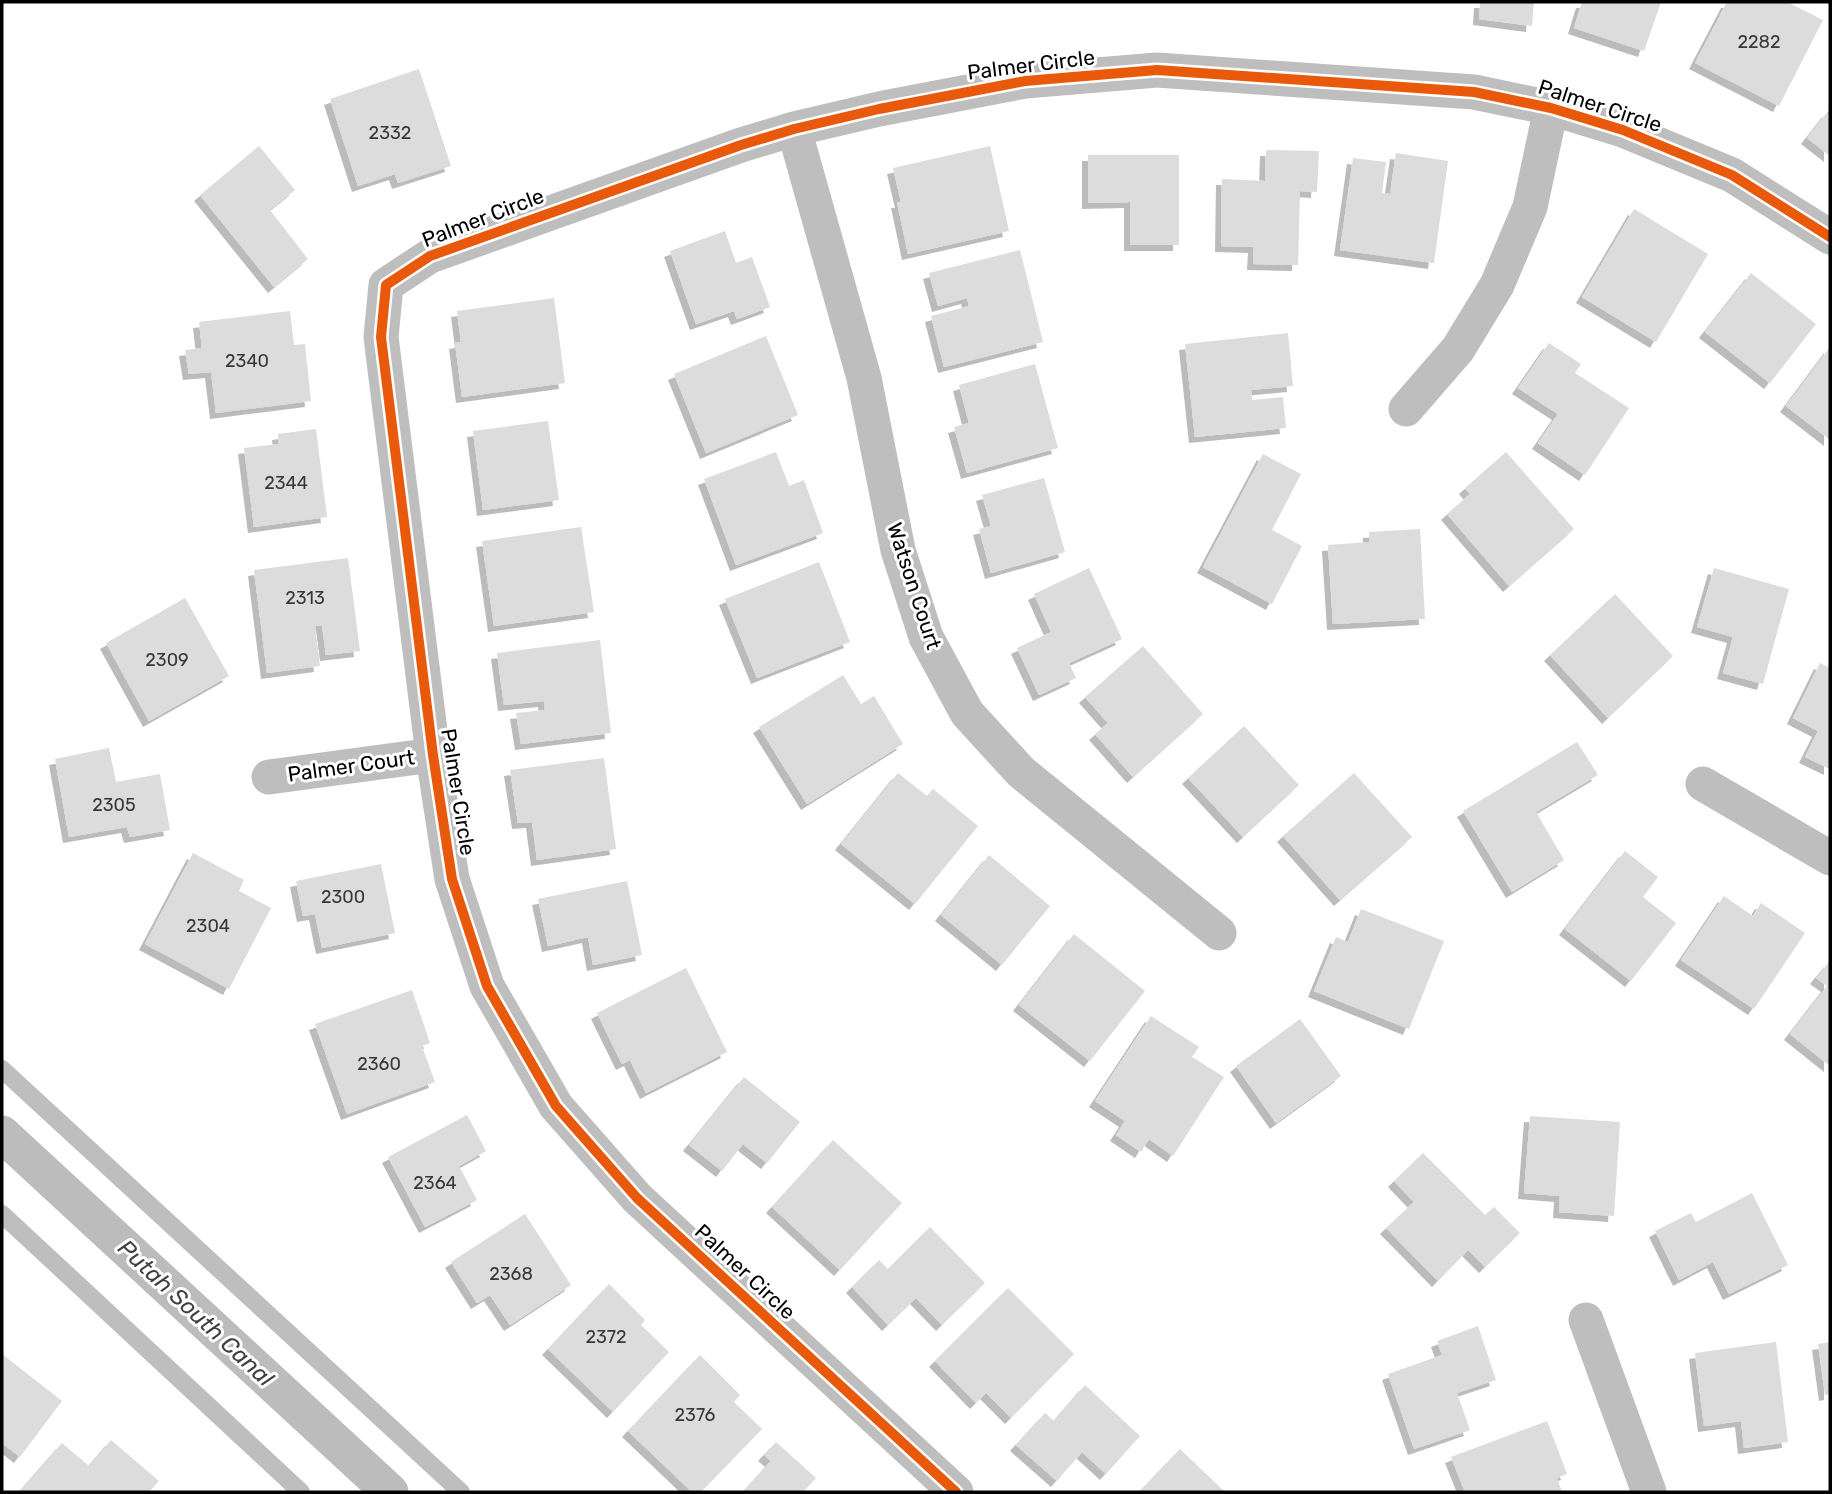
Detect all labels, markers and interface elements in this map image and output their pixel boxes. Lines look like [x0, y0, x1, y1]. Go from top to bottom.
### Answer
house number: 2282 [1737, 31, 1781, 53]
street label: Palmer Circle [966, 44, 1096, 85]
street label: Palmer Circle [1535, 74, 1665, 137]
house number: 2332 [369, 122, 411, 144]
street label: Palmer Circle [418, 183, 547, 252]
house number: 2340 [225, 350, 269, 372]
house number: 2344 [264, 472, 308, 494]
street label: Watson Court [882, 519, 947, 652]
house number: 2313 [285, 587, 325, 609]
house number: 2309 [145, 649, 189, 671]
street label: Palmer Circle [436, 727, 481, 857]
street label: Palmer Court [286, 744, 416, 787]
house number: 2305 [92, 794, 136, 816]
house number: 2300 [321, 886, 365, 908]
house number: 2304 [186, 915, 230, 937]
house number: 2360 [357, 1053, 401, 1075]
house number: 2364 [413, 1172, 457, 1194]
street label: Palmer Circle [690, 1219, 801, 1325]
water label: Putah South Canal [112, 1234, 280, 1393]
house number: 2368 [489, 1263, 533, 1285]
house number: 2372 [585, 1326, 627, 1348]
house number: 2376 [675, 1404, 716, 1426]

